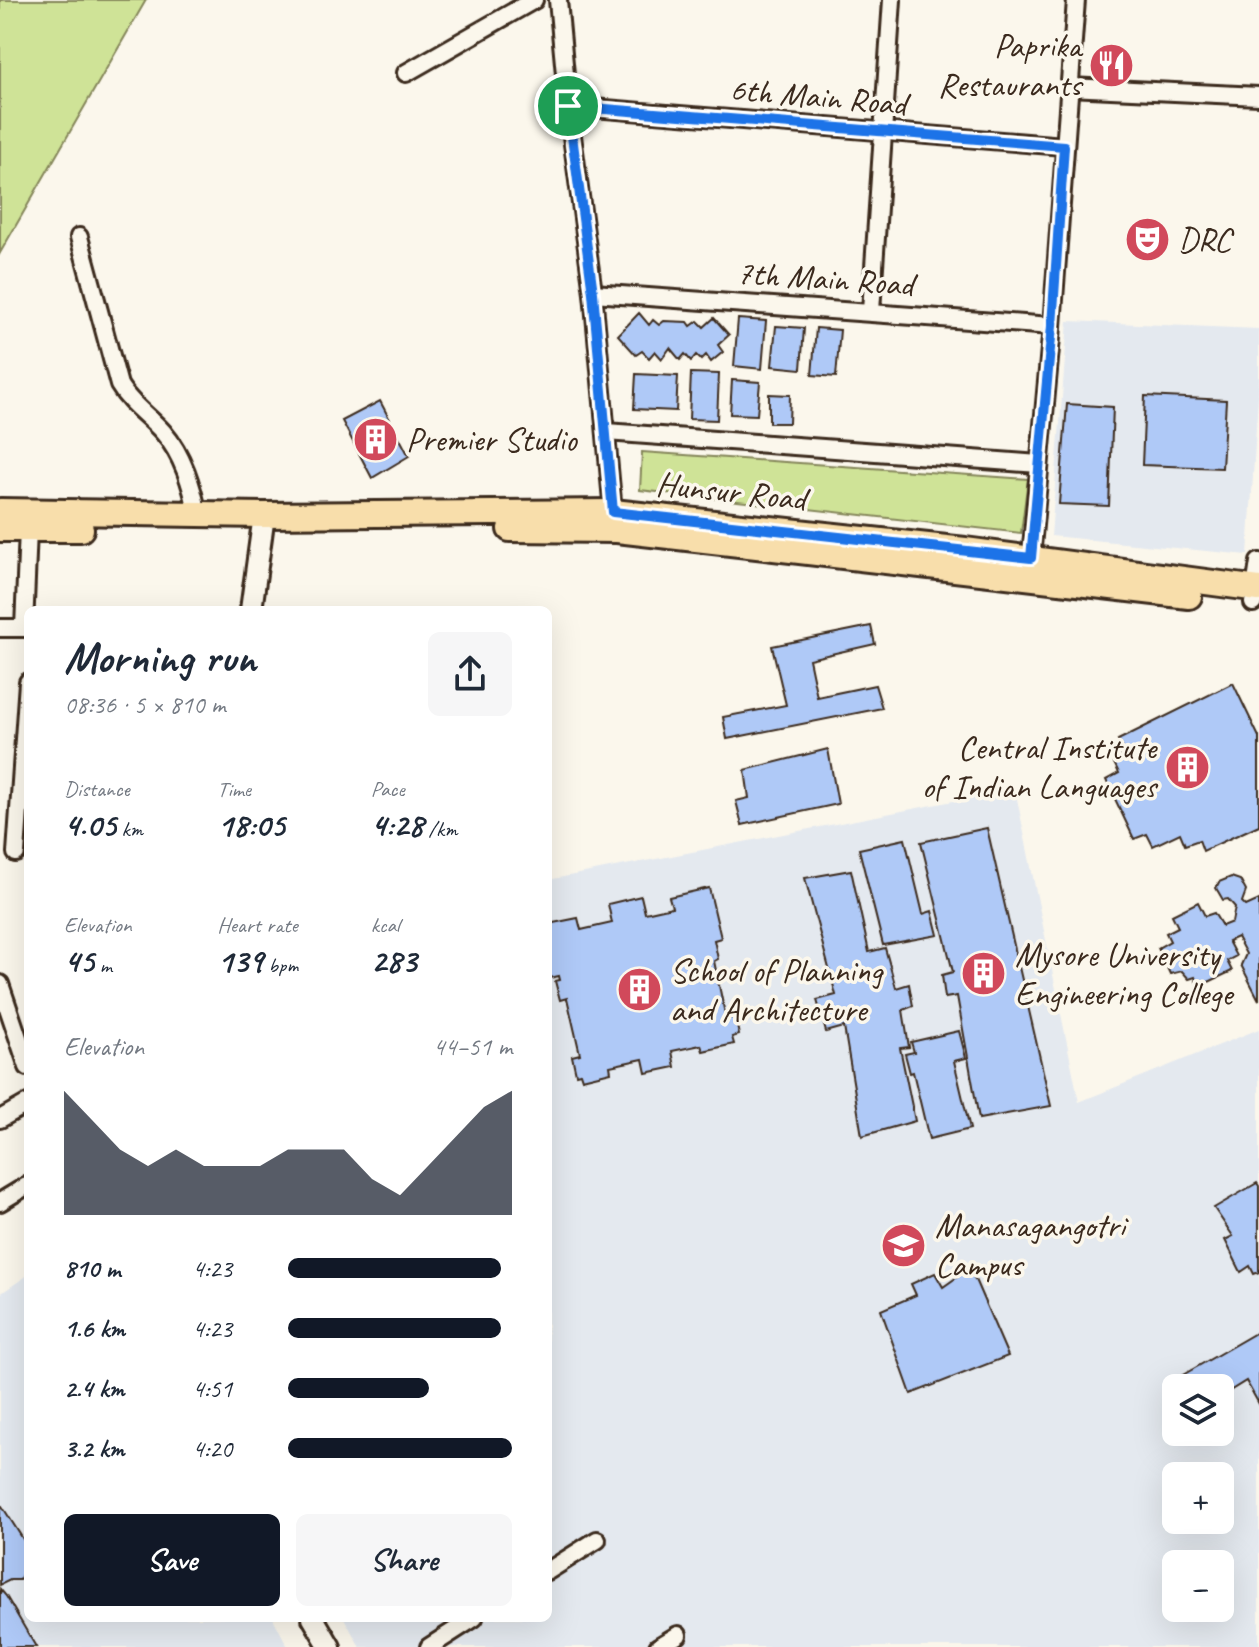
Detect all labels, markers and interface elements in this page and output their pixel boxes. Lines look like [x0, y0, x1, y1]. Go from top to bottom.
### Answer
place label: Paprika Restaurants [938, 24, 1084, 106]
restaurant icon: Paprika Restaurants [1088, 41, 1136, 89]
street label: 6th Main Road [728, 67, 912, 126]
pin [534, 72, 602, 140]
icon: arrive [546, 84, 590, 128]
theatre icon: DRC [1123, 215, 1171, 263]
place label: DRC [1178, 218, 1235, 261]
street label: 7th Main Road [735, 250, 919, 306]
building icon: Premier Studio [351, 415, 399, 463]
place label: Premier Studio [406, 418, 579, 461]
street label: Hunsur Road [654, 462, 812, 521]
text: Morning run [64, 630, 256, 685]
button: share [428, 632, 512, 716]
text: 08:36 · 5 × 810 m [64, 688, 225, 721]
place label: Central Institute of Indian Languages [922, 726, 1158, 808]
building icon: Central Institute of Indian Languages [1163, 743, 1211, 791]
text: Distance [64, 775, 130, 803]
text: Time [217, 775, 251, 803]
text: Pace [371, 775, 405, 803]
text: 4.05 [64, 803, 116, 846]
text: 18:05 [217, 803, 285, 846]
text: 4:28 [371, 803, 423, 846]
text: km [116, 815, 143, 843]
text: /km [423, 815, 457, 843]
text: Elevation [64, 911, 132, 939]
text: Heart rate [217, 911, 298, 939]
text: kcal [371, 911, 400, 939]
place label: Mysore University Engineering College [1015, 933, 1235, 1015]
text: 45 [64, 939, 94, 982]
text: 139 [217, 939, 263, 982]
text: 283 [371, 939, 417, 982]
place label: School of Planning and Architecture [670, 949, 884, 1031]
building icon: Mysore University Engineering College [960, 950, 1008, 998]
text: m [94, 951, 112, 979]
text: bpm [263, 951, 298, 979]
building icon: School of Planning and Architecture [615, 966, 663, 1014]
text: Elevation [64, 1030, 144, 1063]
text: 44–51 m [433, 1030, 512, 1063]
place label: Manasagangotri Campus [935, 1204, 1130, 1286]
school or university icon: Manasagangotri Campus [880, 1221, 928, 1269]
text: 810 m [64, 1252, 120, 1285]
text: 4:23 [192, 1252, 232, 1285]
text: 1.6 km [64, 1312, 125, 1345]
text: 4:23 [192, 1312, 232, 1345]
text: 2.4 km [64, 1372, 124, 1405]
text: 4:51 [192, 1372, 232, 1405]
map controls [1162, 1374, 1234, 1622]
button: layers [1162, 1374, 1234, 1446]
text: 3.2 km [64, 1432, 124, 1465]
text: 4:20 [192, 1432, 232, 1465]
button: + [1162, 1462, 1234, 1534]
button: Save [64, 1514, 280, 1606]
button: Share [296, 1514, 512, 1606]
button: − [1162, 1550, 1234, 1622]

